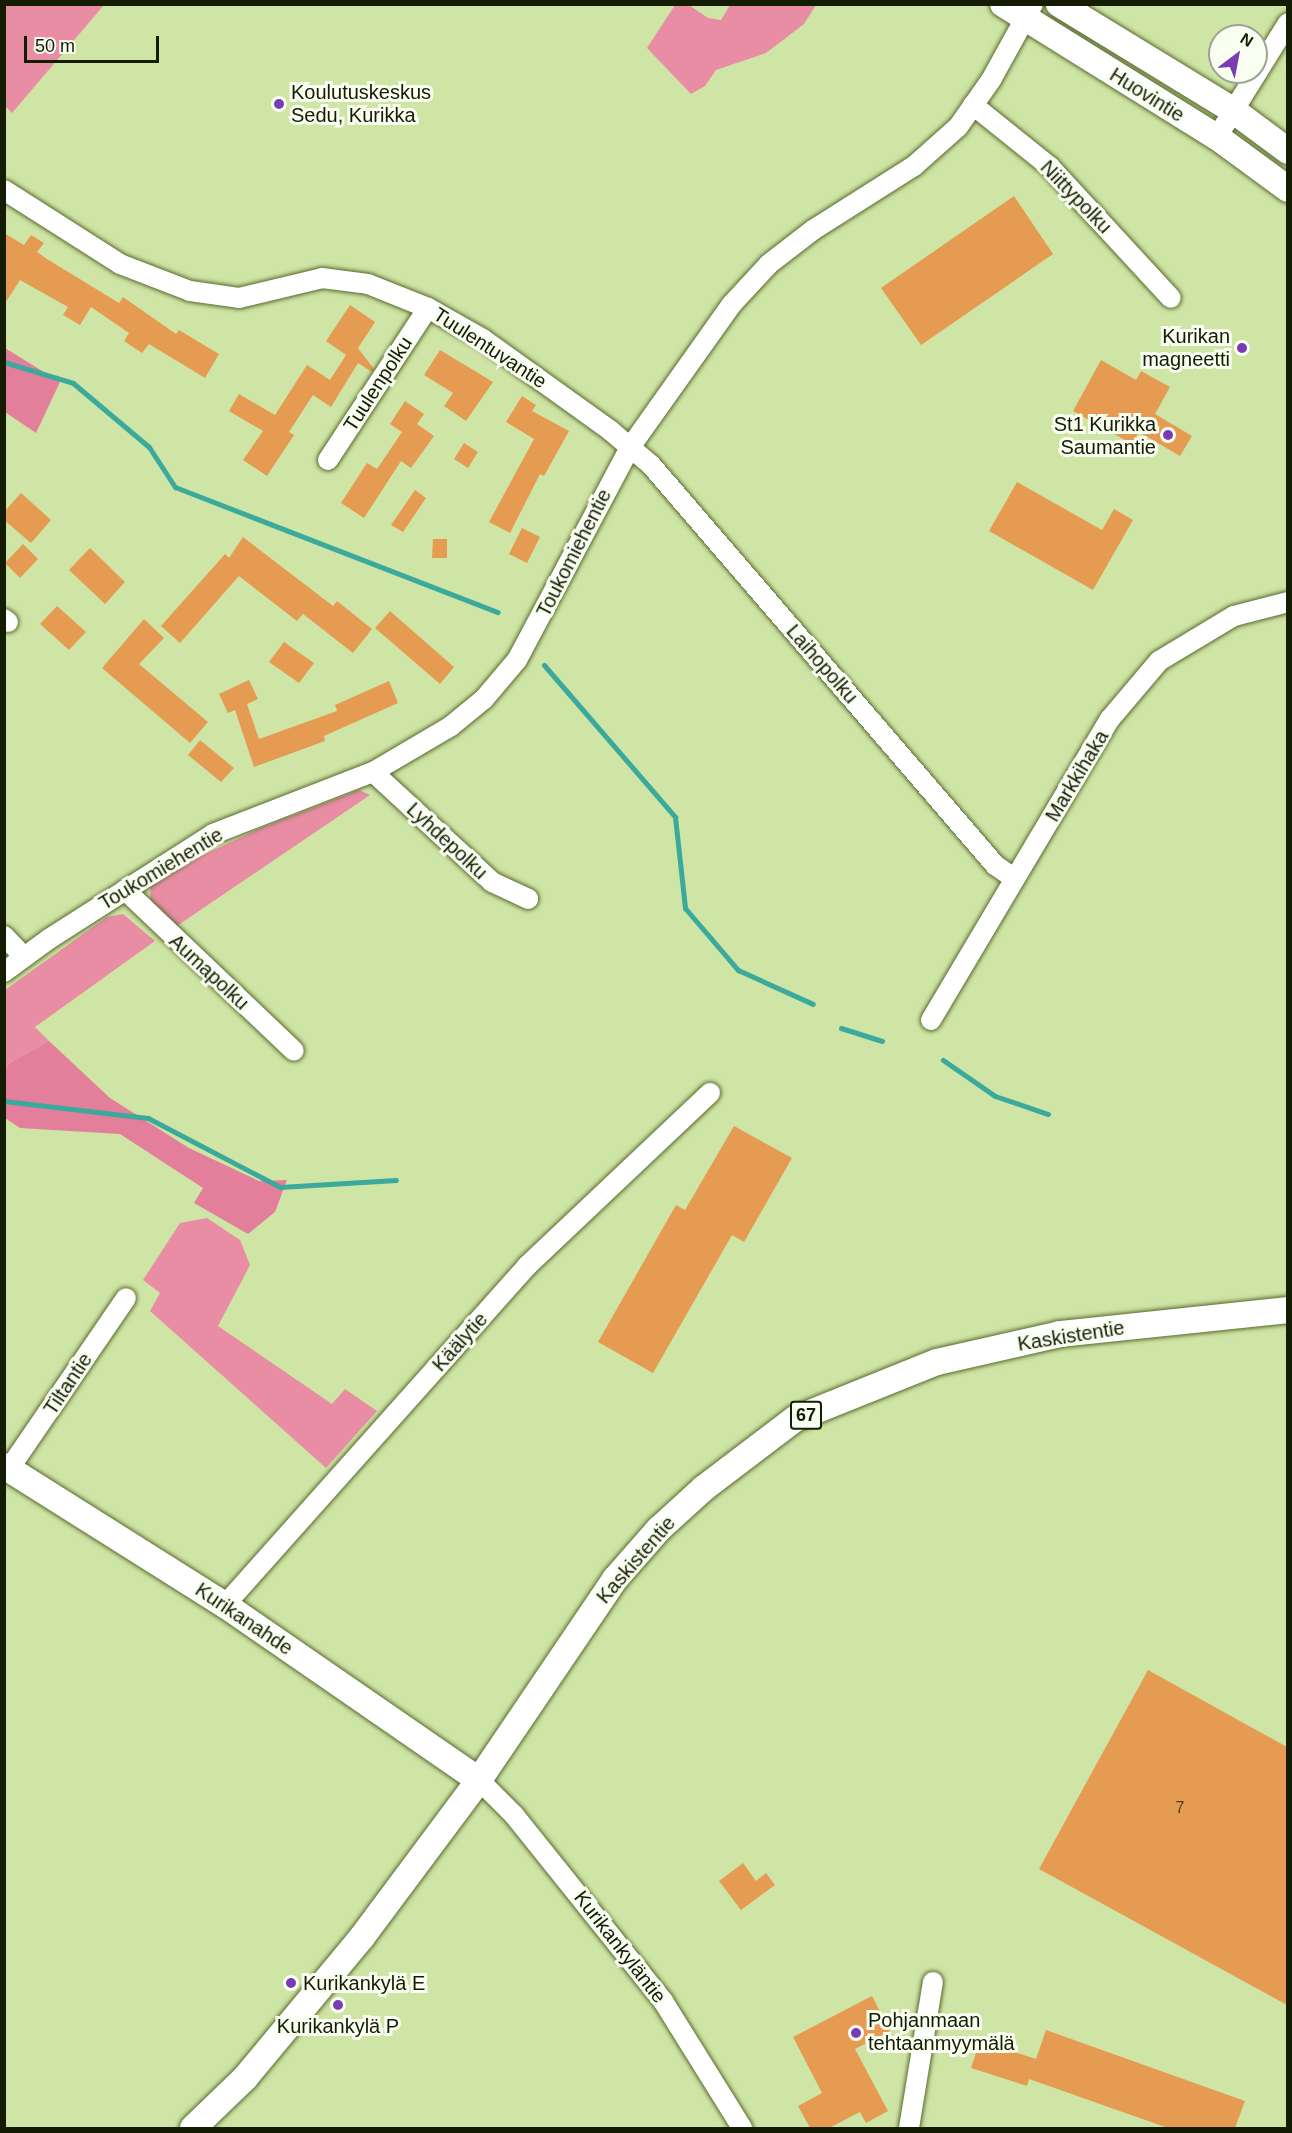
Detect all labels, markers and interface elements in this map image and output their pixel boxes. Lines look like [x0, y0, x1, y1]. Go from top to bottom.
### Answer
scale bar [27, 24, 162, 62]
north arrow [1208, 24, 1268, 84]
text: N [1237, 30, 1256, 50]
text: 50 m [35, 36, 75, 56]
street label: Huovintie [1105, 63, 1189, 127]
place label: Koulutuskeskus Sedu, Kurikka [291, 80, 431, 127]
marker: Koulutuskeskus Sedu, Kurikka [272, 97, 286, 111]
street label: Niittypolku [1035, 155, 1117, 239]
street label: Tuulentuvantie [429, 302, 551, 394]
place label: Kurikan magneetti [1142, 324, 1230, 371]
street label: Tuulenpolku [338, 332, 418, 436]
marker: Kurikan magneetti [1235, 341, 1249, 355]
place label: St1 Kurikka Saumantie [1054, 412, 1156, 459]
marker: St1 Kurikka Saumantie [1161, 428, 1175, 442]
street label: Toukomiehentie [532, 485, 616, 621]
street label: Laihopolku [781, 620, 863, 708]
street label: Markkihaka [1040, 726, 1114, 826]
street label: Lyhdepolku [402, 798, 492, 884]
street label: Toukomiehentie [95, 823, 227, 915]
street label: Aumapolku [164, 929, 254, 1015]
street label: Käälytie [427, 1308, 493, 1376]
street label: Kaskistentie [1016, 1316, 1126, 1356]
street label: Tiltantie [39, 1349, 97, 1419]
road number: 67 [790, 1400, 822, 1430]
street label: Kaskistentie [592, 1511, 680, 1609]
street label: Kurikanahde [191, 1578, 297, 1660]
house number: 7 [1176, 1798, 1184, 1818]
street label: Kurikankyläntie [569, 1886, 671, 2008]
place label: Kurikankylä E [303, 1971, 425, 1995]
marker: Kurikankylä E [284, 1976, 298, 1990]
marker: Kurikankylä P [331, 1998, 345, 2012]
place label: Pohjanmaan tehtaanmyymälä [868, 2009, 1015, 2056]
place label: Kurikankylä P [277, 2014, 399, 2038]
marker: Pohjanmaan tehtaanmyymälä [849, 2026, 863, 2040]

